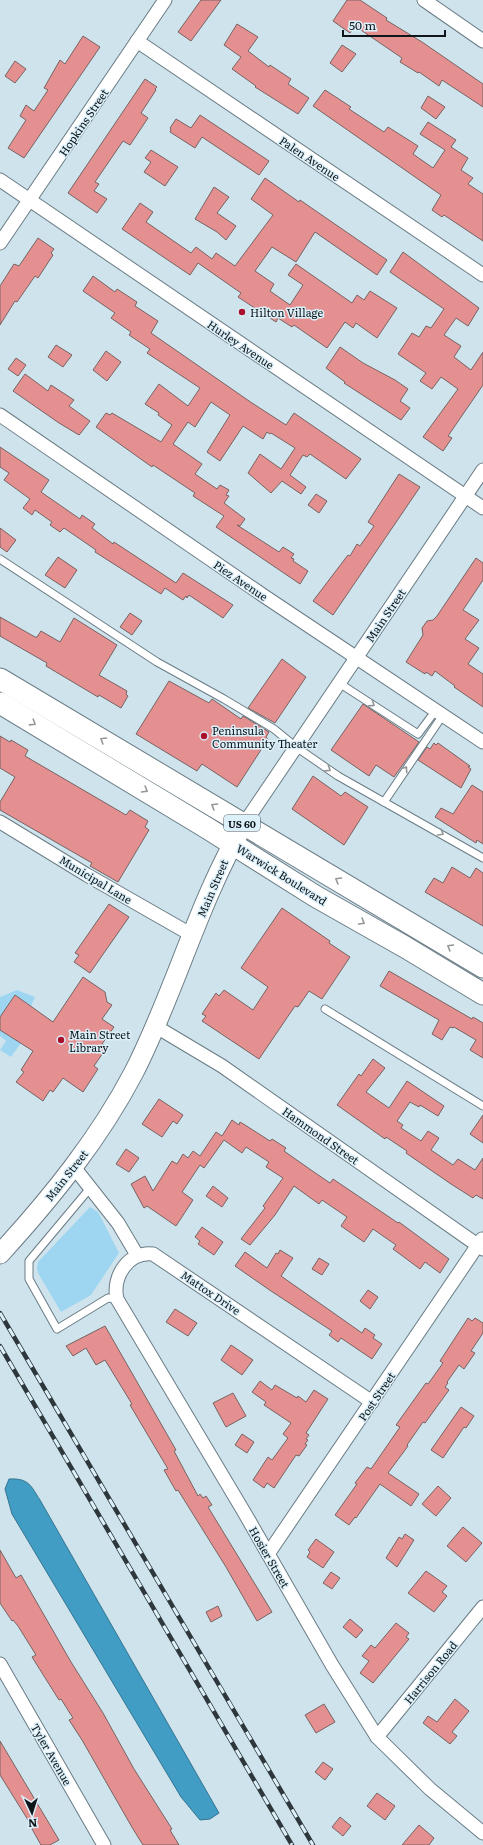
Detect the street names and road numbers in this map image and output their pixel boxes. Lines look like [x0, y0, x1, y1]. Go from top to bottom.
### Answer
street label: Hopkins Street [54, 85, 112, 159]
street label: Palen Avenue [277, 132, 344, 184]
street label: Hurley Avenue [205, 316, 278, 372]
street label: Piez Avenue [211, 556, 271, 604]
street label: Main Street [361, 585, 409, 645]
road number: US 60 [224, 815, 260, 831]
street label: Warwick Boulevard [234, 840, 331, 908]
street label: Municipal Lane [57, 851, 135, 907]
street label: Main Street [193, 856, 232, 919]
street label: Hammond Street [279, 1103, 363, 1168]
street label: Main Street [41, 1145, 92, 1204]
street label: Mattox Drive [178, 1266, 244, 1318]
street label: Post Street [354, 1368, 399, 1424]
street label: Hosier Street [246, 1523, 294, 1591]
street label: Harrison Road [400, 1637, 460, 1707]
street label: Tyler Avenue [28, 1720, 76, 1788]

